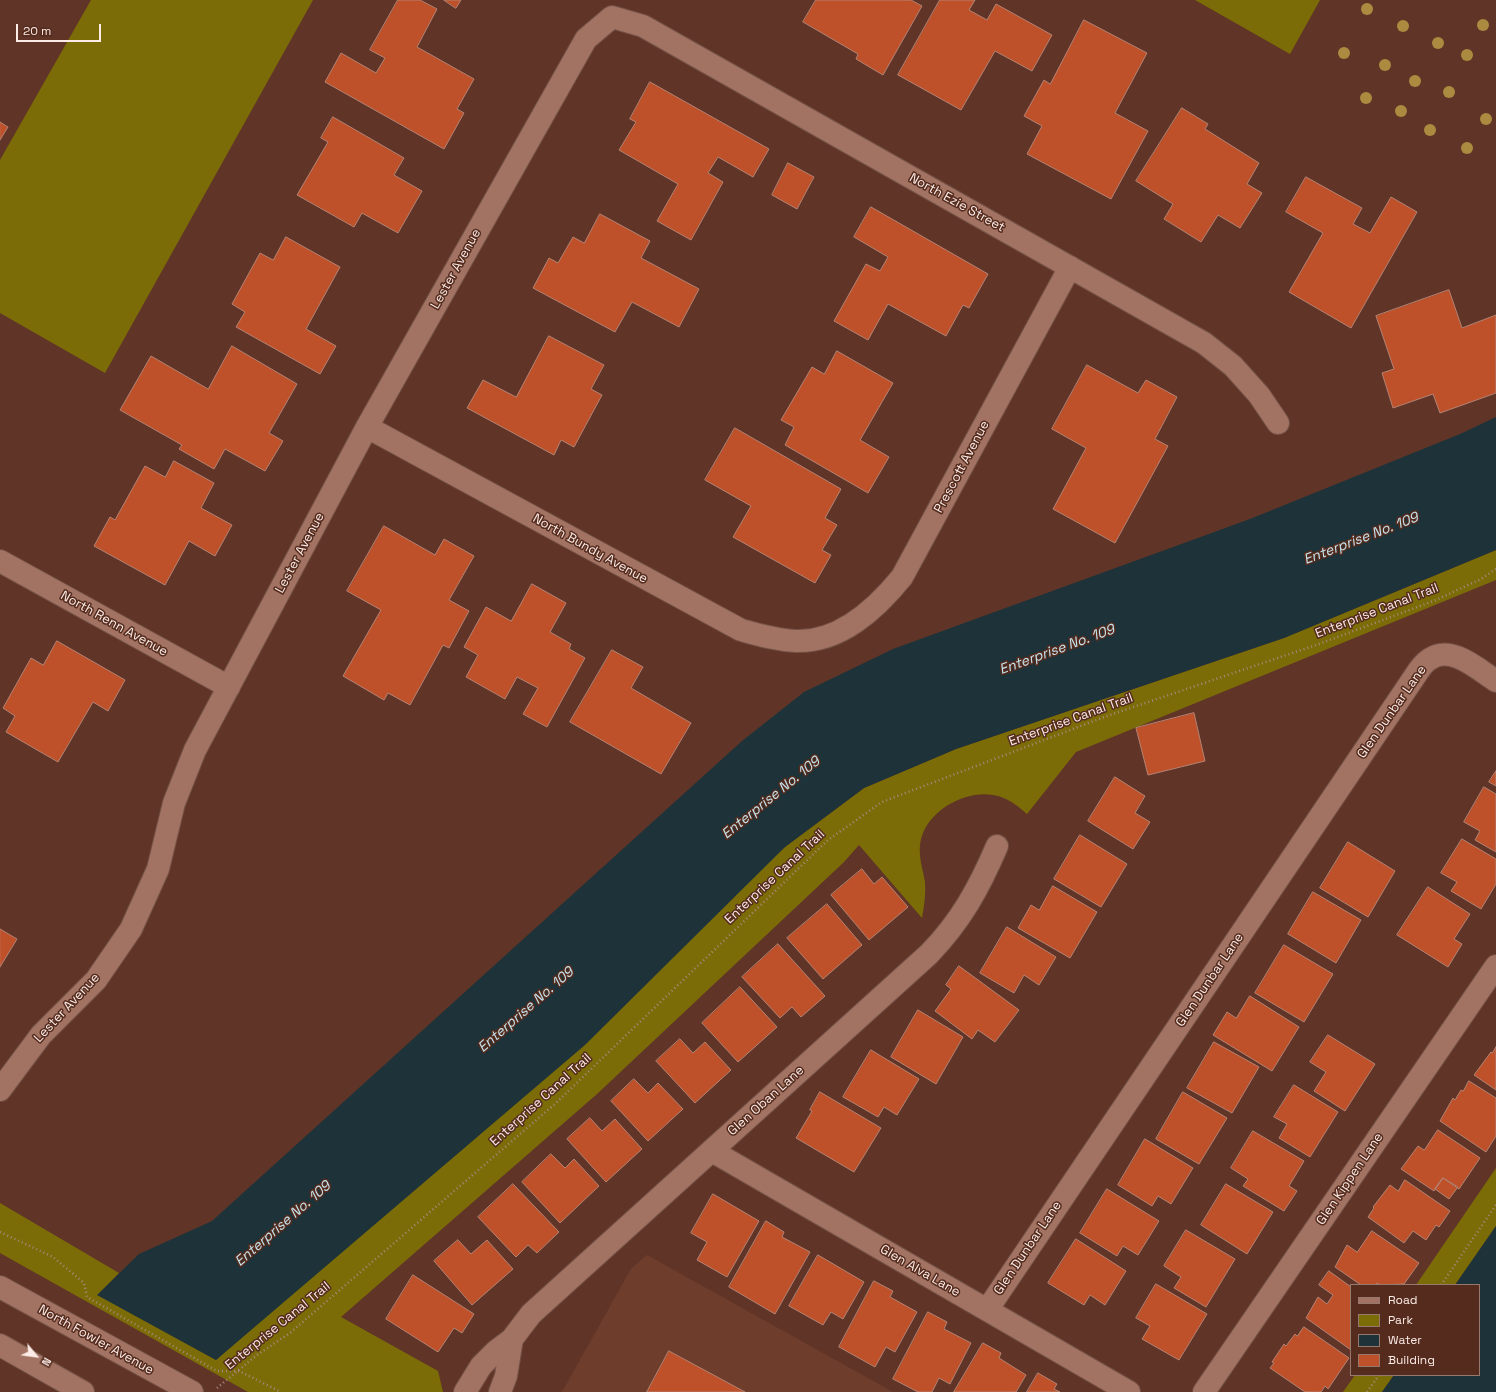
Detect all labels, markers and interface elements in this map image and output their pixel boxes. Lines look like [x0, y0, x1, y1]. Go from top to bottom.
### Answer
scale bar [18, 16, 103, 42]
text: 20 m [23, 23, 51, 39]
street label: North Ezie Street [906, 170, 1008, 236]
street label: Lester Avenue [428, 226, 484, 312]
street label: Prescott Avenue [931, 418, 993, 516]
water label: Enterprise No. 109 [1301, 509, 1421, 569]
street label: Lester Avenue [272, 510, 328, 596]
street label: North Bundy Avenue [530, 511, 650, 587]
street label: Enterprise Canal Trail [1313, 580, 1441, 642]
street label: North Renn Avenue [58, 588, 170, 660]
water label: Enterprise No. 109 [997, 621, 1117, 679]
street label: Glen Dunbar Lane [1354, 663, 1430, 761]
street label: Enterprise Canal Trail [1007, 690, 1135, 750]
water label: Enterprise No. 109 [719, 753, 823, 843]
street label: Enterprise Canal Trail [722, 827, 828, 927]
street label: Glen Dunbar Lane [1173, 930, 1247, 1030]
water label: Enterprise No. 109 [475, 964, 577, 1056]
street label: Lester Avenue [31, 970, 103, 1046]
street label: Enterprise Canal Trail [487, 1050, 595, 1150]
street label: Glen Oban Lane [725, 1063, 807, 1139]
street label: Glen Kippen Lane [1313, 1130, 1387, 1228]
water label: Enterprise No. 109 [232, 1178, 334, 1270]
street label: Glen Dunbar Lane [991, 1198, 1065, 1298]
street label: Glen Alva Lane [877, 1242, 963, 1300]
street label: Enterprise Canal Trail [222, 1279, 334, 1373]
legend [1350, 1284, 1480, 1376]
text: Road [1388, 1292, 1417, 1308]
street label: North Fowler Avenue [36, 1302, 156, 1378]
text: Park [1388, 1312, 1413, 1328]
text: Water [1388, 1332, 1422, 1348]
north arrow [16, 1336, 56, 1376]
text: Building [1388, 1352, 1435, 1368]

